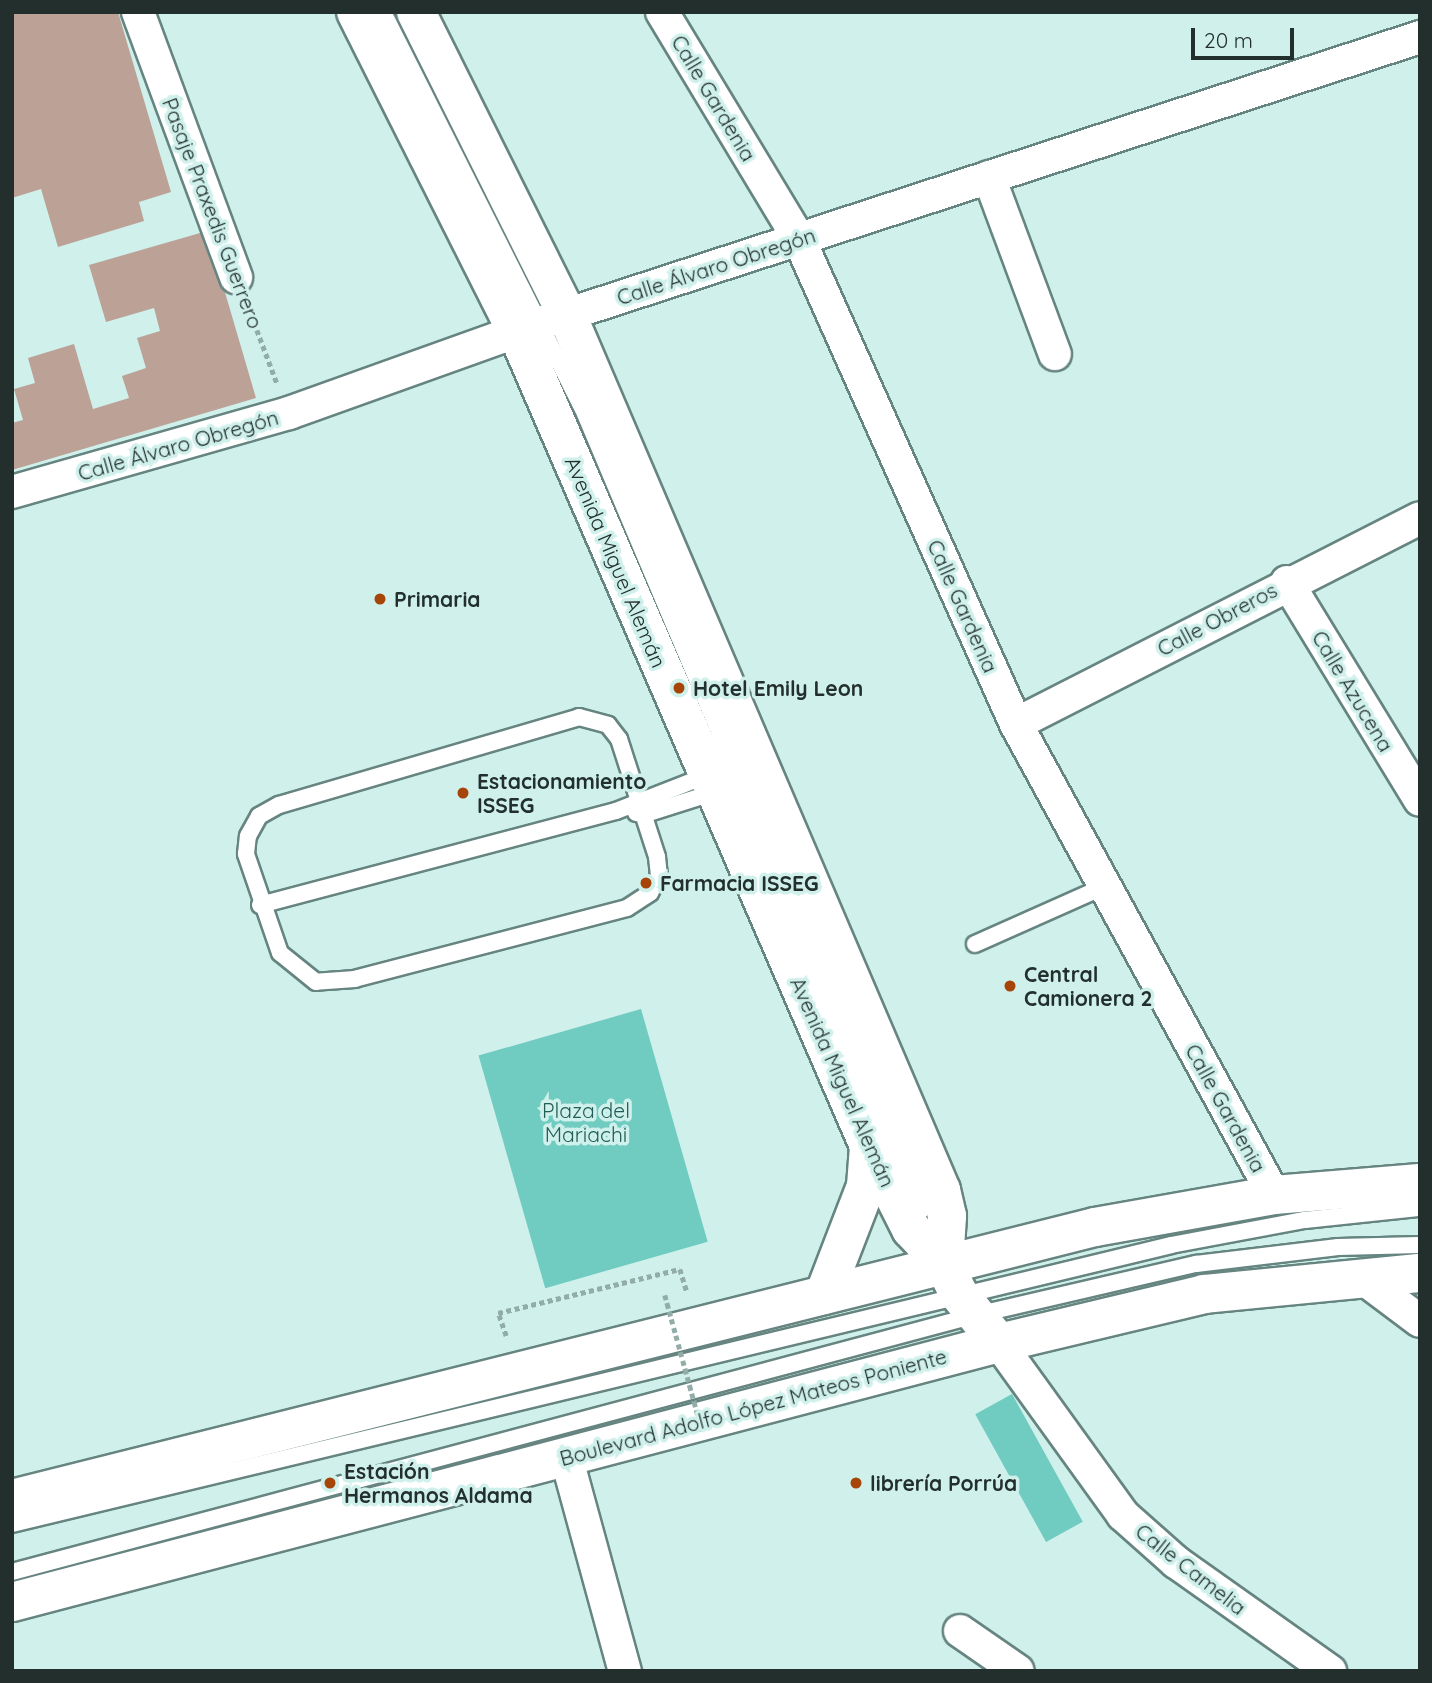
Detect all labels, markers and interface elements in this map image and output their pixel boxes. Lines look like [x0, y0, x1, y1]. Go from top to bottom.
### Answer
scale bar [1194, 14, 1297, 58]
text: 20 m [1204, 27, 1253, 53]
street label: Calle Gardenia [666, 30, 762, 166]
street label: Pasaje Praxedis Guerrero [157, 94, 269, 332]
street label: Calle Álvaro Obregón [614, 222, 818, 310]
street label: Calle Álvaro Obregón [75, 404, 281, 486]
street label: Avenida Miguel Alemán [560, 453, 672, 671]
street label: Calle Gardenia [922, 536, 1004, 676]
street label: Calle Obreros [1153, 577, 1281, 661]
place label: Primaria [394, 586, 481, 612]
marker: Primaria [372, 591, 388, 607]
street label: Calle Azucena [1307, 626, 1399, 756]
place label: Hotel Emily Leon [693, 675, 863, 701]
marker: Hotel Emily Leon [671, 680, 687, 696]
place label: Estacionamiento ISSEG [477, 768, 646, 818]
marker: Estacionamiento ISSEG [455, 785, 471, 801]
place label: Farmacia ISSEG [660, 870, 819, 896]
marker: Farmacia ISSEG [638, 875, 654, 891]
place label: Central Camionera 2 [1024, 961, 1153, 1011]
street label: Avenida Miguel Alemán [785, 973, 901, 1191]
marker: Central Camionera 2 [1002, 978, 1018, 994]
street label: Calle Gardenia [1180, 1039, 1272, 1177]
park label: Plaza del Mariachi [542, 1097, 630, 1147]
street label: Boulevard Adolfo López Mateos Poniente [557, 1343, 949, 1471]
place label: Estación Hermanos Aldama [344, 1458, 533, 1508]
place label: librería Porrúa [870, 1470, 1017, 1496]
marker: Estación Hermanos Aldama [322, 1475, 338, 1491]
marker: librería Porrúa [848, 1475, 864, 1491]
street label: Calle Camelia [1131, 1518, 1251, 1620]

